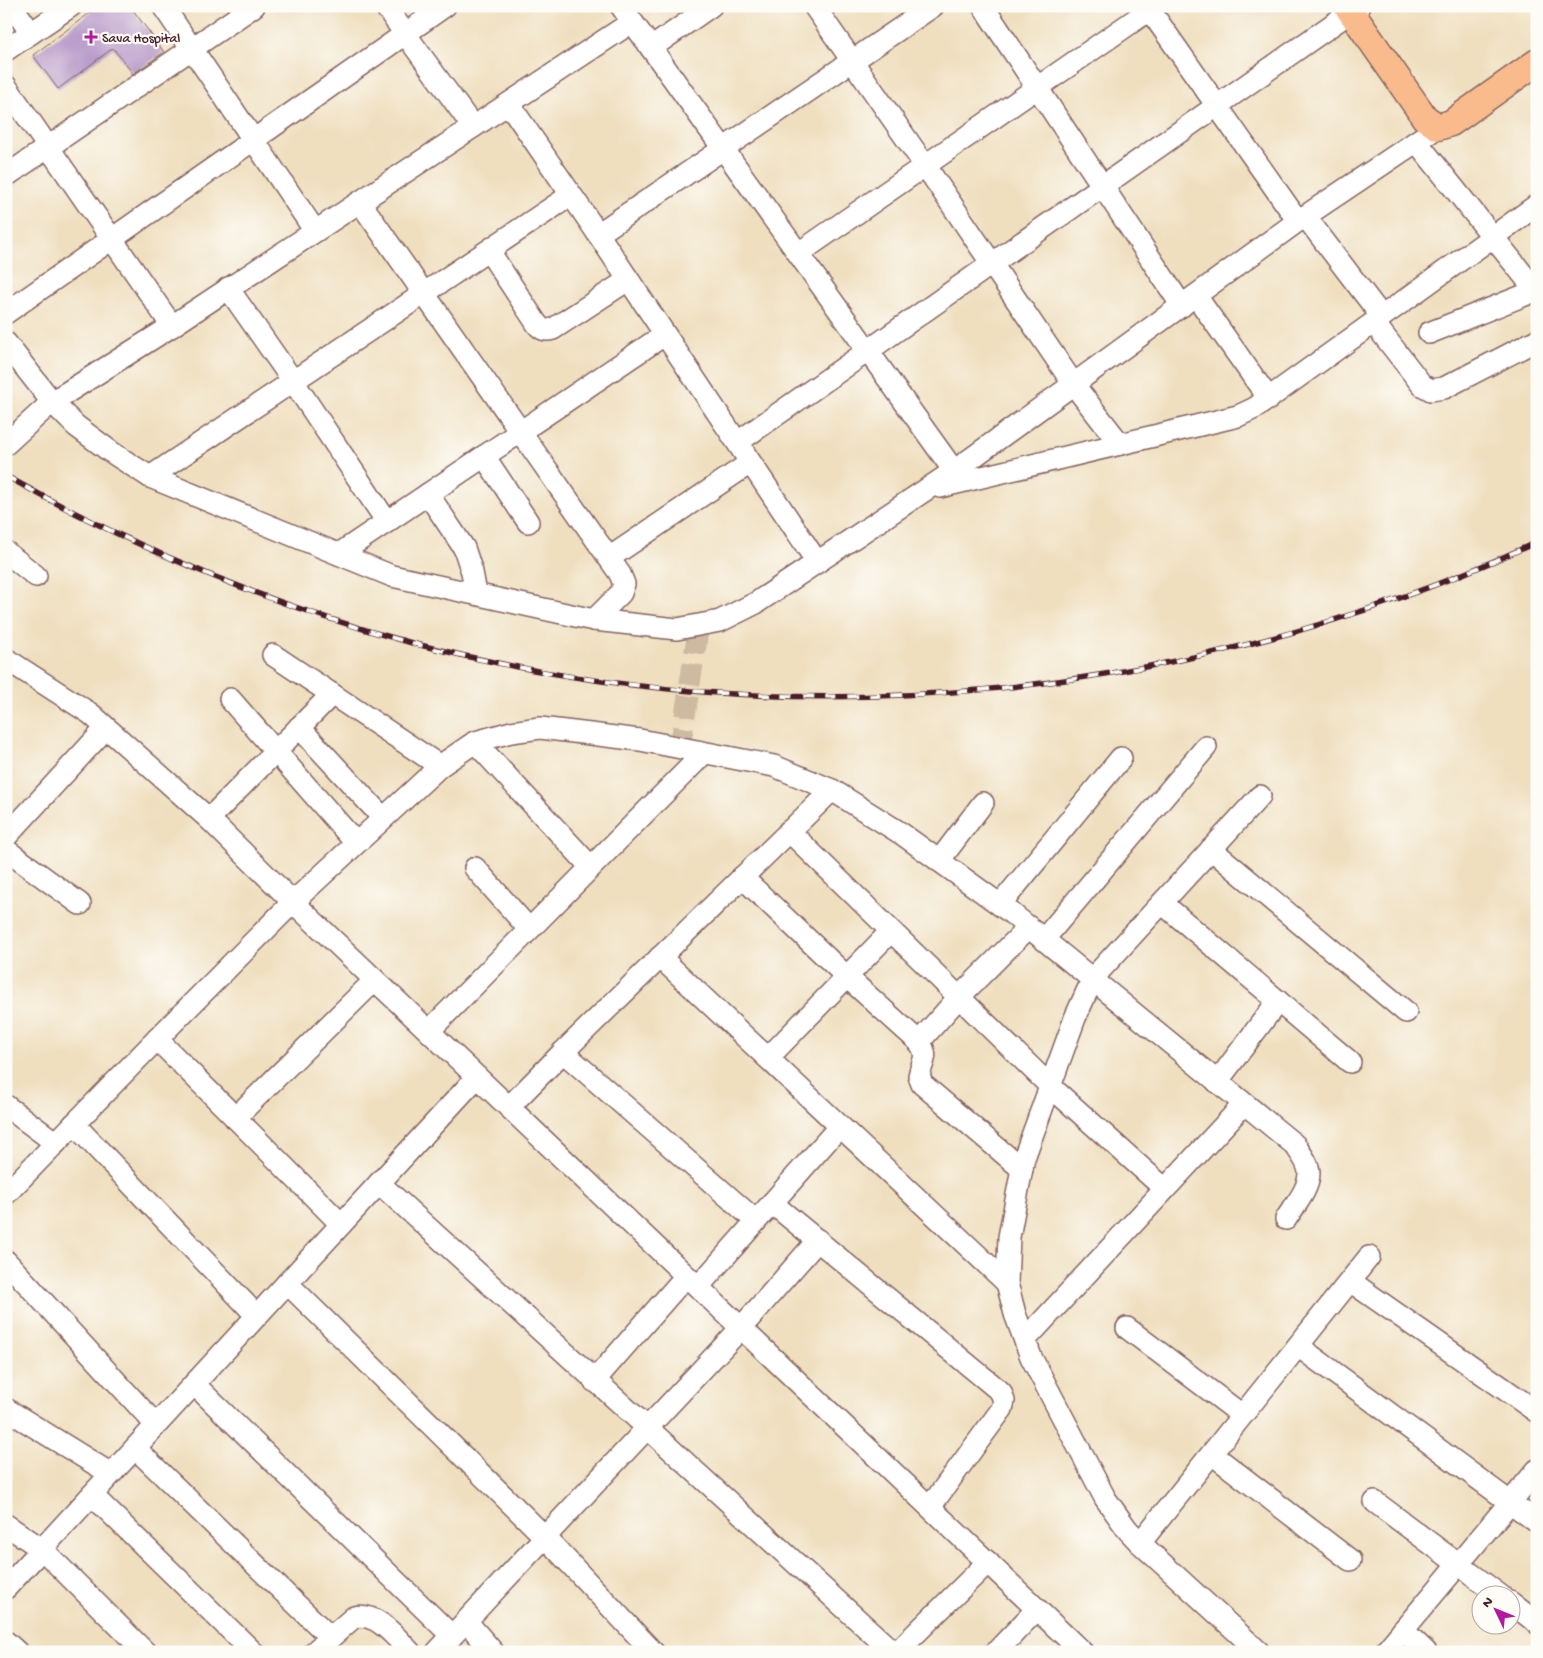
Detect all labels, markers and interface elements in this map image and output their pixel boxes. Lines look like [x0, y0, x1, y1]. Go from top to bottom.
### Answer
marker: Sava Hospital [84, 30, 98, 44]
place label: Sava Hospital [102, 31, 180, 48]
north arrow [1470, 1586, 1520, 1636]
text: N [1479, 1594, 1498, 1612]

